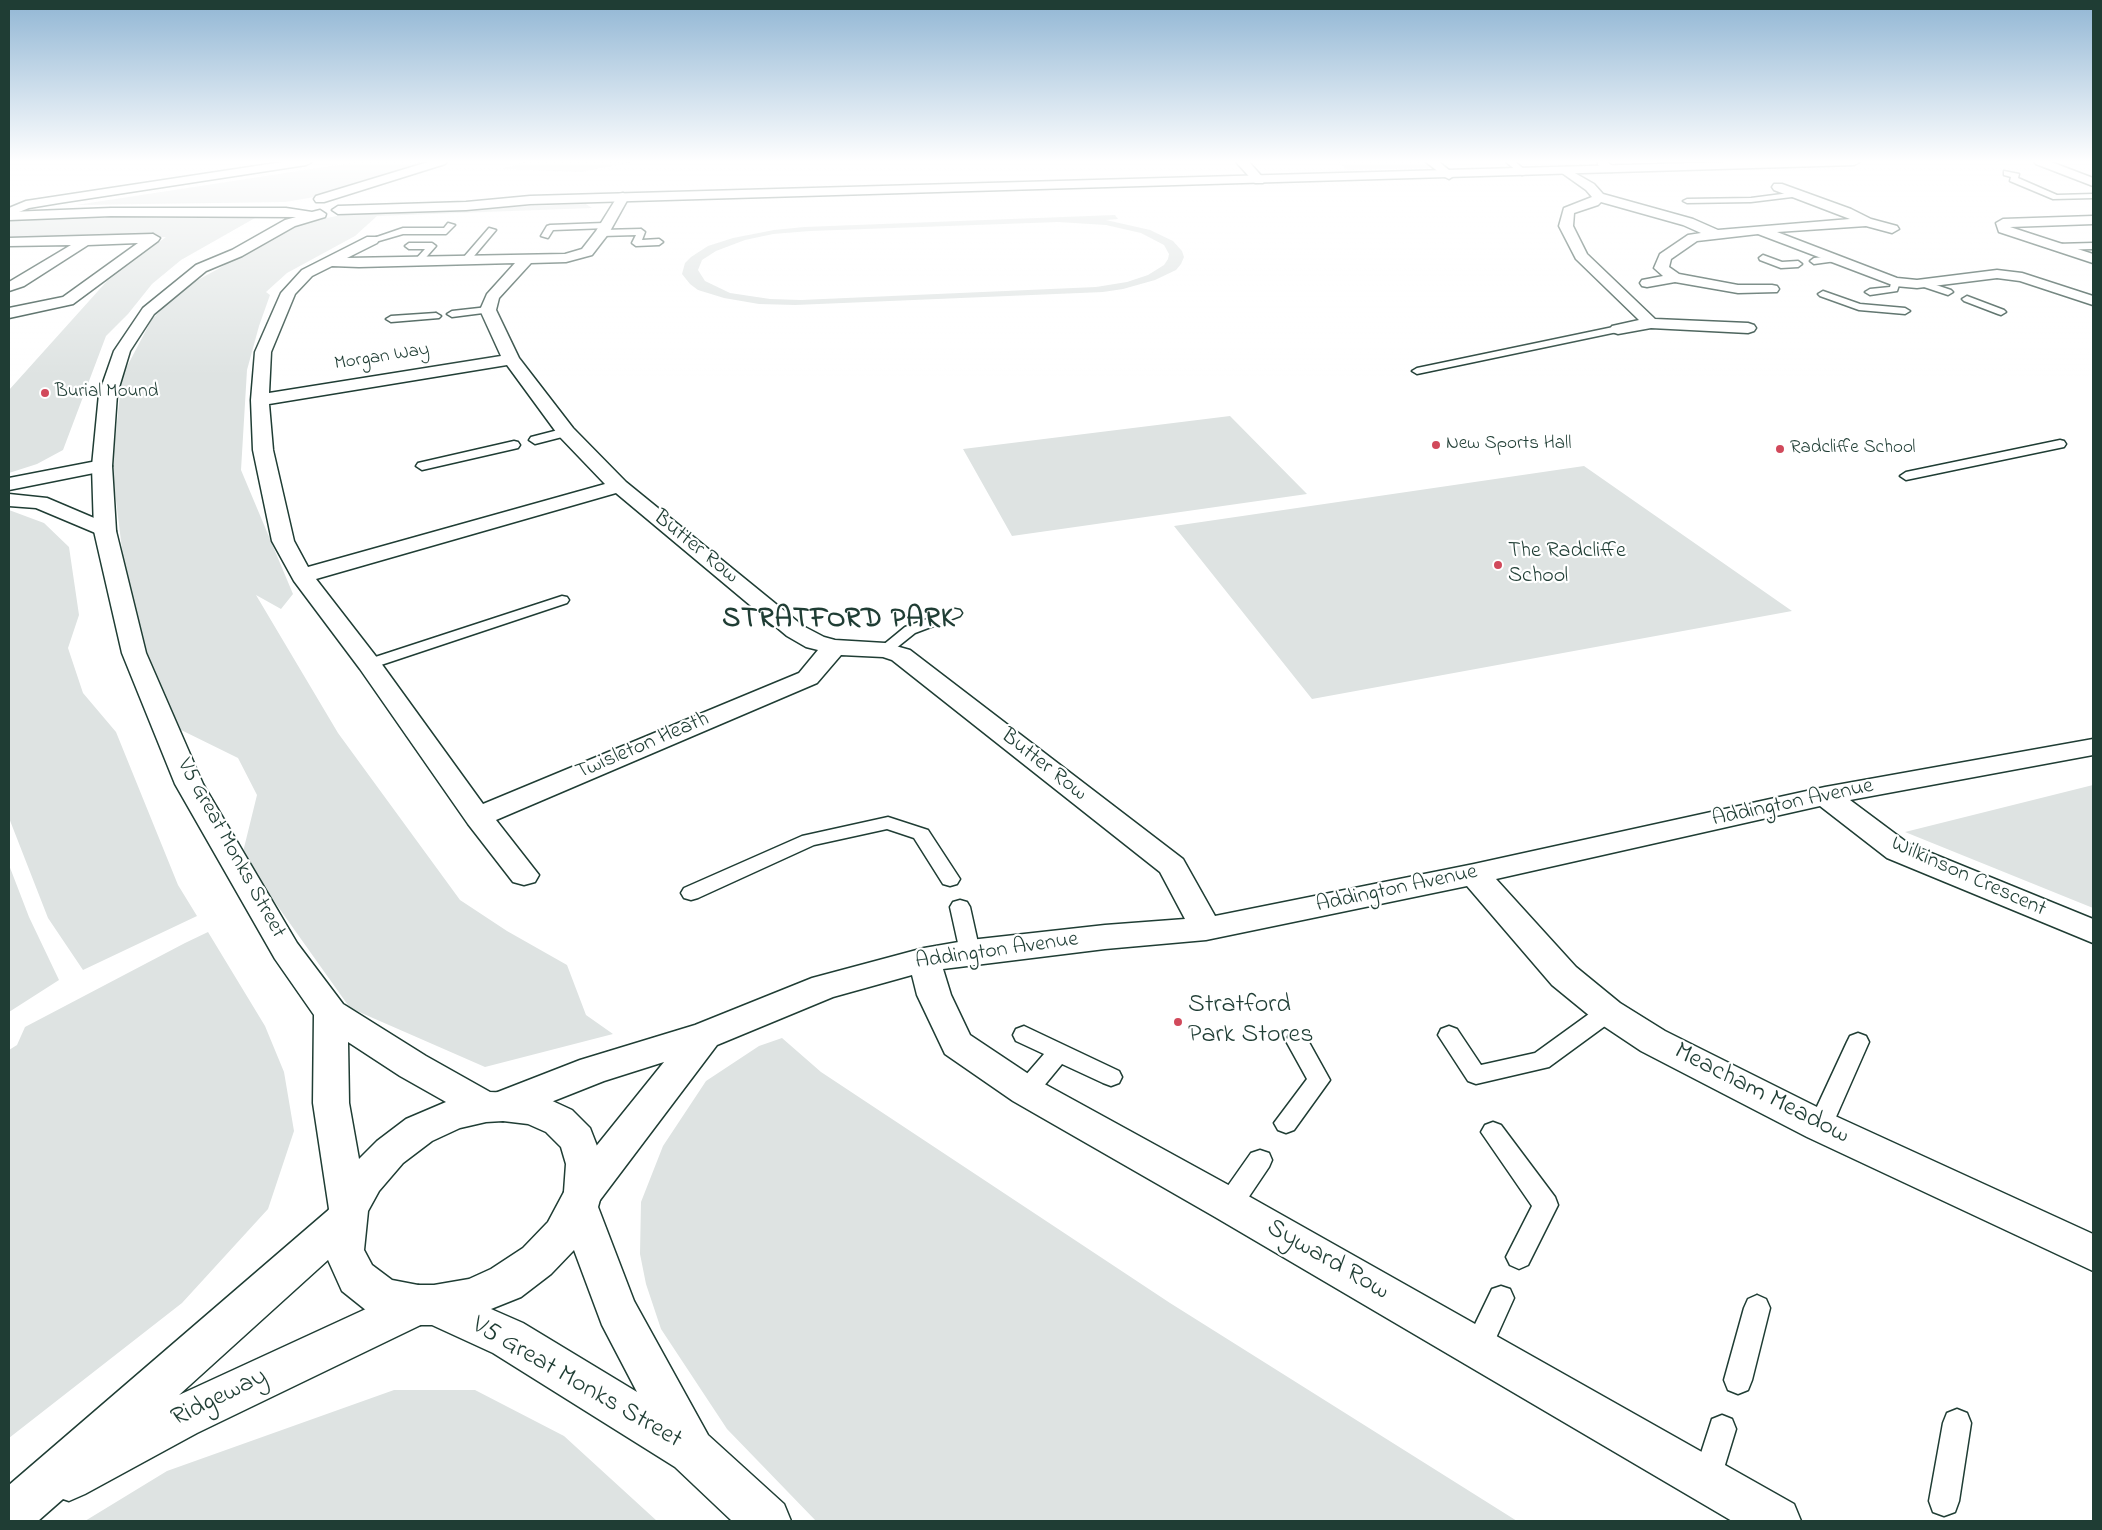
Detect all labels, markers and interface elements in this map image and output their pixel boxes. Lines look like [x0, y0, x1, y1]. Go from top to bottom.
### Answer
street label: Morgan Way [333, 339, 431, 377]
place label: Burial Mound [55, 382, 158, 404]
marker: Burial Mound [39, 387, 51, 399]
place label: New Sports Hall [1446, 434, 1571, 456]
place label: Radcliffe School [1790, 438, 1915, 460]
marker: New Sports Hall [1430, 439, 1442, 451]
marker: Radcliffe School [1774, 443, 1786, 455]
street label: Butter Row [647, 506, 743, 590]
place label: The Radcliffe School [1508, 539, 1626, 590]
marker: The Radcliffe School [1492, 559, 1504, 571]
district label: STRATFORD PARK [721, 604, 957, 638]
street label: Twisleton Heath [573, 707, 713, 787]
street label: Butter Row [995, 724, 1091, 808]
street label: V5 Great Monks Street [170, 755, 290, 943]
street label: Addington Avenue [1710, 774, 1876, 834]
street label: Wilkinson Crescent [1886, 832, 2050, 924]
street label: Addington Avenue [1314, 860, 1480, 920]
street label: Addington Avenue [914, 928, 1080, 976]
place label: Stratford Park Stores [1188, 991, 1313, 1052]
marker: Stratford Park Stores [1172, 1016, 1184, 1028]
street label: Meacham Meadow [1668, 1037, 1854, 1153]
street label: Syward Row [1260, 1213, 1394, 1309]
street label: V5 Great Monks Street [465, 1311, 687, 1457]
street label: Ridgeway [167, 1362, 273, 1436]

